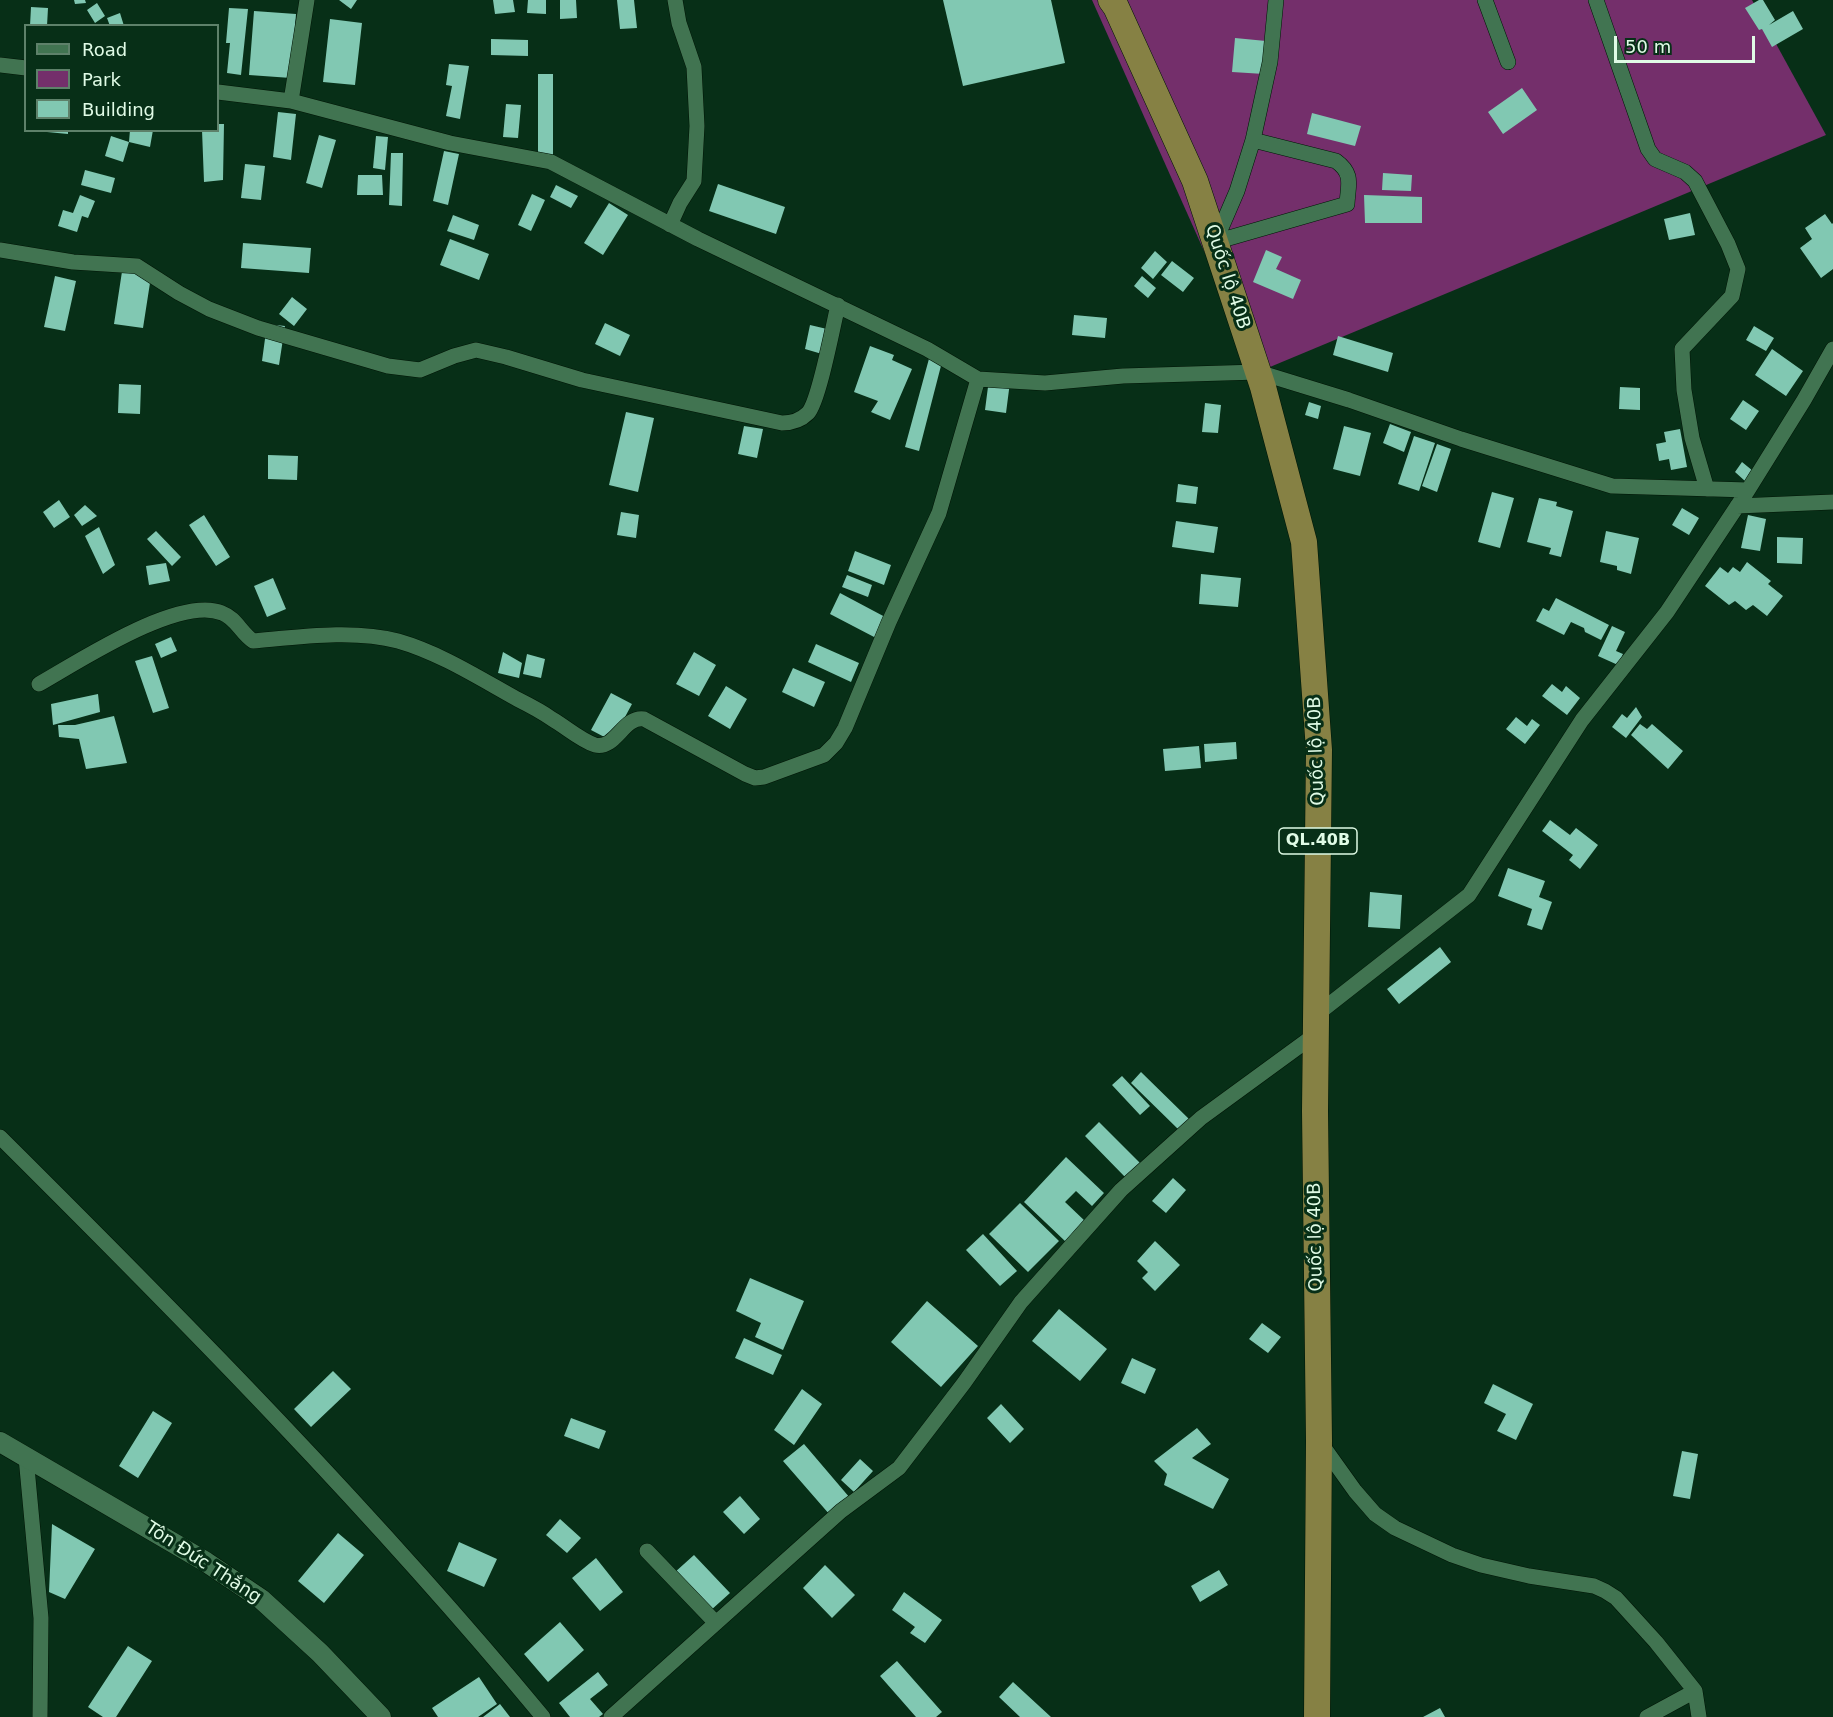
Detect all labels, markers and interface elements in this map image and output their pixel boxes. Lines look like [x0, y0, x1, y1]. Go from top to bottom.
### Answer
legend [24, 24, 219, 132]
scale bar [1617, 24, 1758, 62]
text: 50 m [1625, 36, 1671, 57]
text: Road [82, 39, 127, 60]
text: Park [82, 69, 121, 90]
text: Building [82, 99, 155, 120]
street label: Quốc lộ 40B [1200, 222, 1254, 332]
street label: Quốc lộ 40B [1304, 696, 1330, 806]
road number: QL.40B [1279, 828, 1357, 854]
street label: Quốc lộ 40B [1304, 1182, 1328, 1292]
street label: Tôn Đức Thắng [141, 1517, 265, 1609]

